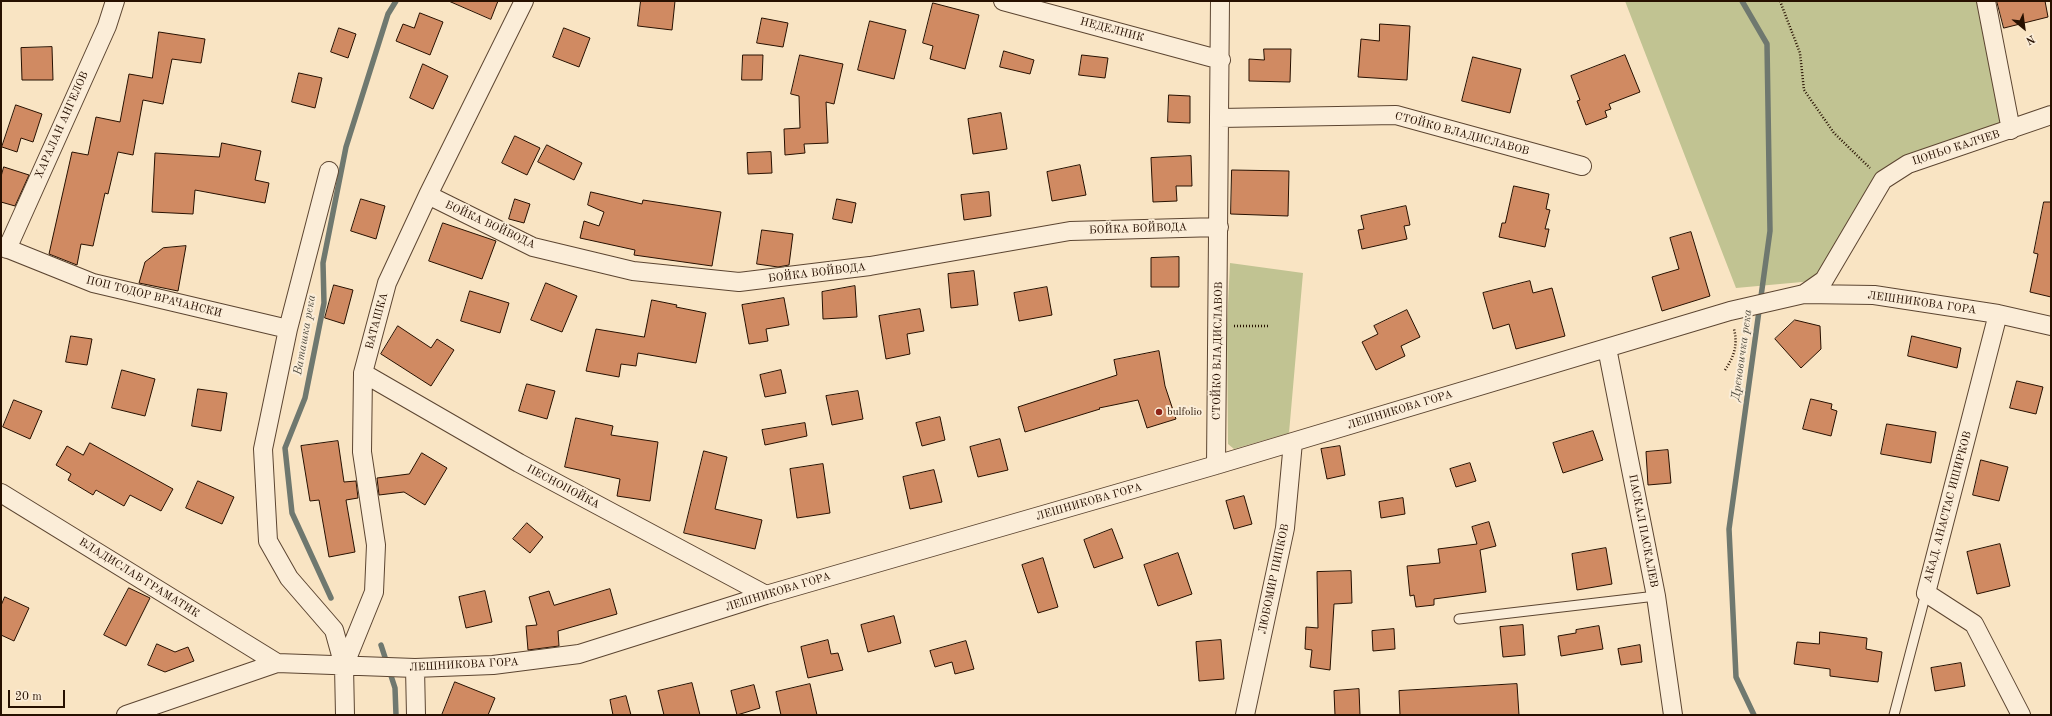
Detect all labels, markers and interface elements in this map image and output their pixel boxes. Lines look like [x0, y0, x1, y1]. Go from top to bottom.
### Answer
north arrow [2004, 8, 2044, 48]
street label: НЕДЕЛНИК [1079, 15, 1145, 45]
text: N [2024, 32, 2036, 46]
street label: ХАРАЛАН АНГЕЛОВ [32, 69, 92, 181]
street label: СТОЙКО ВЛАДИСЛАВОВ [1393, 110, 1531, 158]
street label: ЦОНЬО КАЛЧЕВ [1910, 128, 2002, 168]
street label: БОЙКА ВОЙВОДА [443, 198, 537, 252]
street label: БОЙКА ВОЙВОДА [1089, 221, 1187, 237]
street label: БОЙКА ВОЙВОДА [767, 260, 867, 286]
street label: ПОП ТОДОР ВРАЧАНСКИ [85, 274, 223, 320]
street label: СТОЙКО ВЛАДИСЛАВОВ [1210, 282, 1226, 420]
street label: ЛЕШНИКОВА ГОРА [1867, 289, 1977, 317]
street label: ВАТАШКА [363, 291, 391, 351]
water label: Ваташка река [291, 294, 319, 376]
water label: Дреновичка река [1728, 308, 1756, 402]
street label: ЛЕШНИКОВА ГОРА [1346, 388, 1454, 432]
place label: bulfolio [1167, 405, 1202, 419]
marker: bulfolio [1154, 407, 1164, 417]
street label: АКАД. АНАСТАС ИШИРКОВ [1921, 430, 1975, 584]
street label: ПЕСНОПОЙКА [524, 462, 602, 512]
street label: ПАСКАЛ ПАСКАЛЕВ [1626, 473, 1660, 589]
street label: ЛЕШНИКОВА ГОРА [1034, 481, 1144, 523]
street label: ЛЮБОМИР ПИПКОВ [1256, 523, 1292, 635]
street label: ВЛАДИСЛАВ ГРАМАТИК [76, 535, 202, 621]
street label: ЛЕШНИКОВА ГОРА [724, 570, 832, 614]
street label: ЛЕШНИКОВА ГОРА [409, 656, 519, 674]
scale bar [10, 682, 67, 708]
text: 20 m [15, 691, 42, 703]

